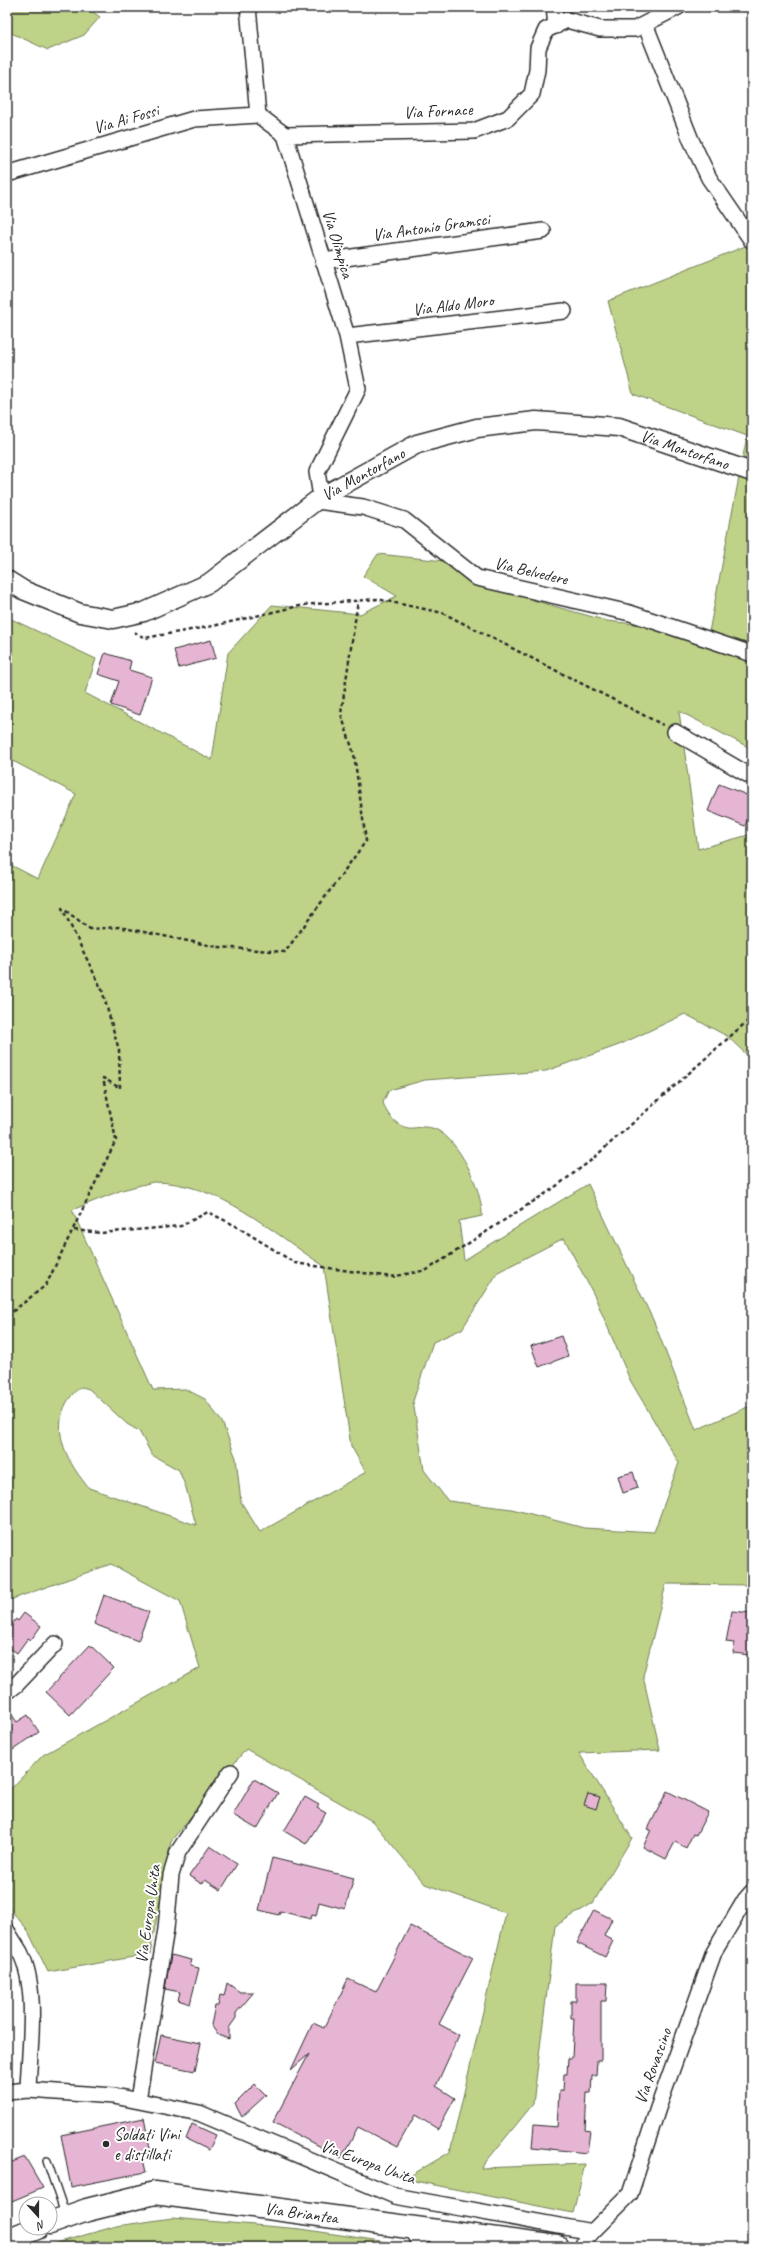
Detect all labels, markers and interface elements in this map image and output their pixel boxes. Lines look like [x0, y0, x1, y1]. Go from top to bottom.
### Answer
street label: Via Ai Fossi [91, 99, 163, 138]
street label: Via Fornace [403, 99, 474, 123]
street label: Via Olimpica [318, 207, 359, 282]
street label: Via Antonio Gramsci [371, 208, 493, 246]
street label: Via Aldo Moro [412, 289, 496, 320]
street label: Via Montorfano [638, 425, 733, 474]
street label: Via Montorfano [318, 442, 409, 505]
street label: Via Belvedere [492, 552, 571, 590]
street label: Via Europa Unita [131, 1862, 166, 1965]
street label: Via Rovascino [630, 2024, 677, 2107]
place label: Soldati Vini e distillati [114, 2124, 182, 2165]
street label: Via Europa Unita [318, 2135, 420, 2189]
marker: Soldati Vini e distillati [101, 2139, 111, 2149]
north arrow [18, 2196, 58, 2236]
street label: Via Briantea [263, 2197, 341, 2228]
text: N [34, 2218, 47, 2234]

